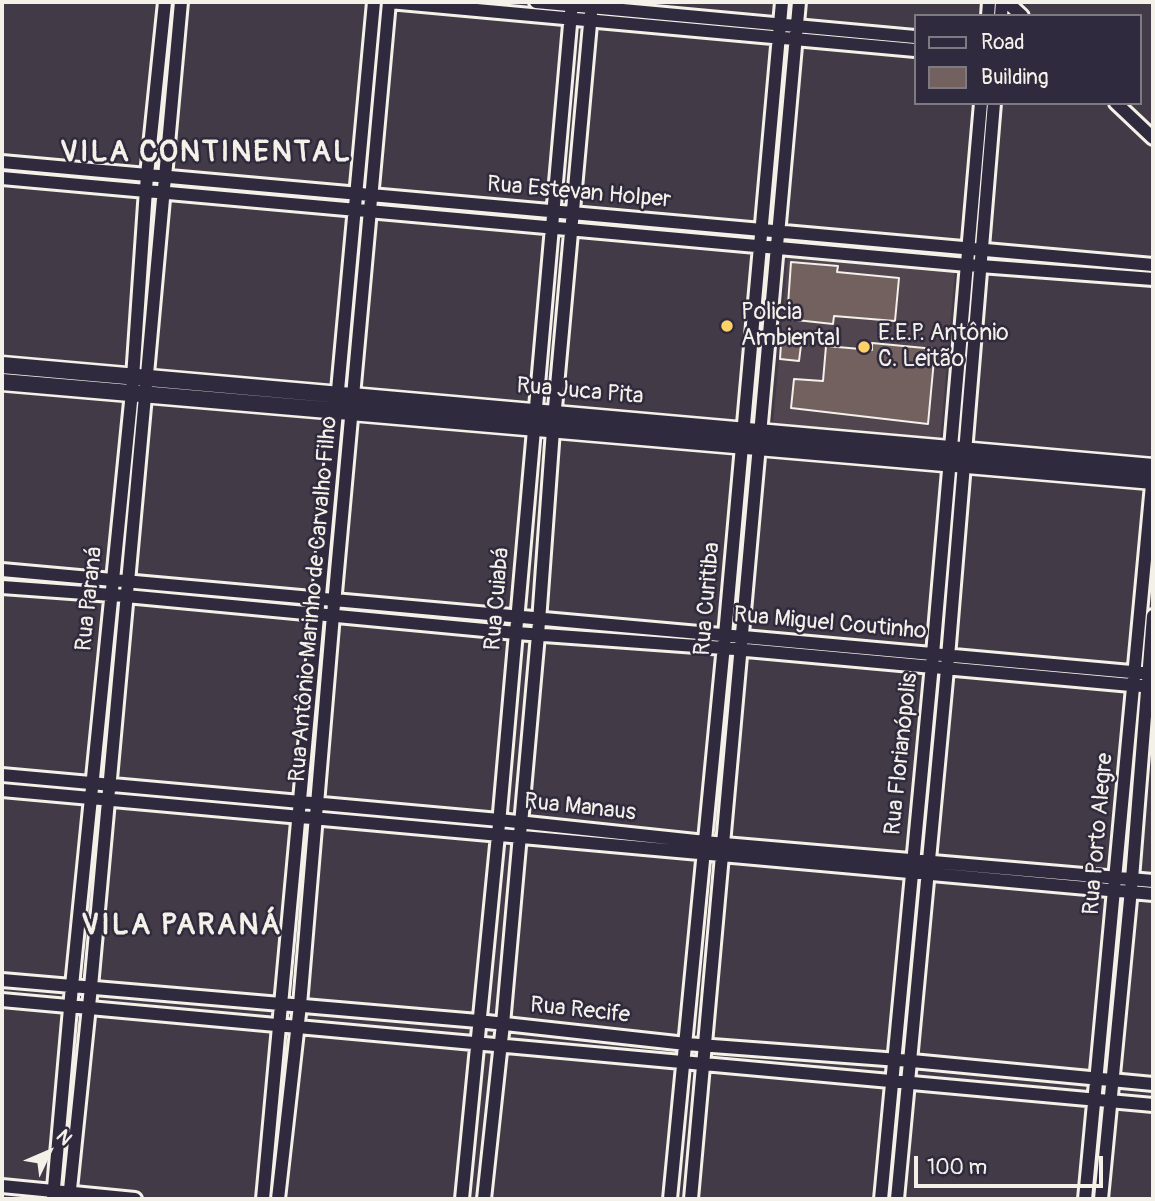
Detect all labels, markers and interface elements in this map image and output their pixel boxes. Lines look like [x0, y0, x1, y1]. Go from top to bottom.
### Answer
legend [914, 14, 1141, 105]
text: Road [981, 29, 1025, 56]
text: Building [981, 64, 1048, 91]
district label: VILA CONTINENTAL [62, 135, 350, 171]
street label: Rua Estevan Holper [486, 171, 672, 215]
place label: Policia Ambiental [741, 299, 840, 353]
marker: Policia Ambiental [719, 318, 735, 334]
place label: E.E.P. Antônio C. Leitão [878, 320, 1009, 374]
marker: E.E.P. Antônio C. Leitão [856, 339, 872, 355]
street label: Rua Juca Pita [515, 373, 645, 411]
street label: Rua Antônio Marinho de Carvalho Filho [284, 415, 344, 783]
street label: Rua Curitiba [689, 541, 727, 657]
street label: Rua Paraná [71, 545, 109, 653]
street label: Rua Cuiabá [480, 546, 516, 652]
street label: Rua Miguel Coutinho [732, 602, 928, 646]
street label: Rua Florianópolis [880, 671, 924, 837]
street label: Rua Porto Alegre [1078, 752, 1120, 916]
street label: Rua Manaus [523, 788, 637, 828]
district label: VILA PARANÁ [83, 908, 281, 944]
street label: Rua Recife [529, 992, 631, 1030]
north arrow [14, 1117, 84, 1187]
text: N [51, 1124, 77, 1150]
scale bar [917, 1142, 1106, 1186]
text: 100 m [927, 1154, 987, 1181]

